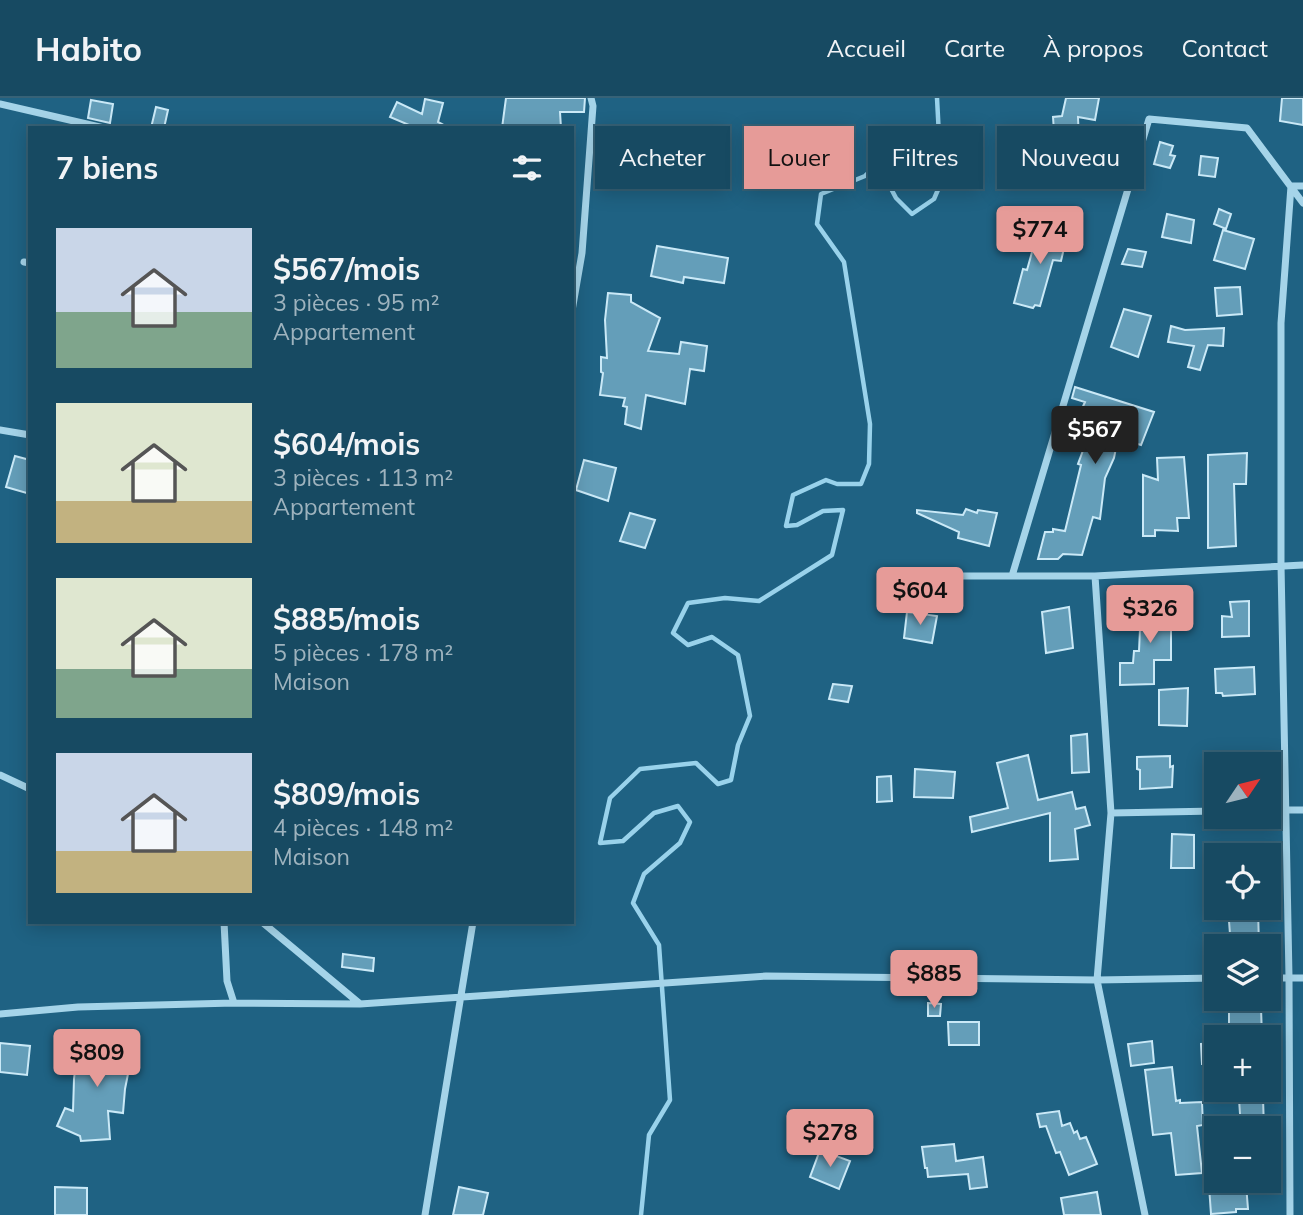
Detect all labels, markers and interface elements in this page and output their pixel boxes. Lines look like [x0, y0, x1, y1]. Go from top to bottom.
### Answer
text: Habito [35, 28, 142, 69]
text: Accueil [827, 33, 906, 63]
text: Carte [944, 33, 1005, 63]
text: À propos [1043, 33, 1144, 63]
text: Contact [1182, 33, 1268, 63]
chip: Acheter [595, 126, 730, 189]
chip: Louer [744, 126, 854, 189]
chip: Filtres [868, 126, 983, 189]
chip: Nouveau [997, 126, 1144, 189]
text: 7 biens [56, 149, 158, 187]
icon: filters [508, 149, 546, 187]
pin: $774 [999, 206, 1081, 266]
text: $774 [1012, 214, 1068, 243]
text: $567/mois [273, 250, 420, 288]
icon: home [112, 256, 196, 340]
text: 3 pièces · 95 m² [273, 288, 440, 317]
text: Appartement [273, 317, 415, 346]
pin: $567 [1054, 406, 1136, 466]
text: $567 [1067, 414, 1123, 443]
text: $604/mois [273, 425, 420, 463]
icon: home [112, 431, 196, 515]
text: 3 pièces · 113 m² [273, 463, 453, 492]
text: Appartement [273, 492, 415, 521]
pin: $604 [879, 568, 961, 627]
text: $604 [892, 575, 948, 604]
pin: $326 [1109, 586, 1191, 645]
text: $326 [1122, 593, 1178, 622]
text: $885/mois [273, 600, 420, 638]
icon: home [112, 606, 196, 690]
text: 5 pièces · 178 m² [273, 638, 453, 667]
text: Maison [273, 667, 350, 696]
north arrow [1204, 752, 1281, 830]
map controls [1204, 752, 1281, 1193]
text: $809/mois [273, 775, 420, 813]
icon: home [112, 781, 196, 865]
text: 4 pièces · 148 m² [273, 813, 453, 842]
text: Maison [273, 842, 350, 871]
button: locate [1204, 843, 1281, 920]
button: layers [1204, 934, 1281, 1011]
pin: $885 [893, 950, 975, 1010]
text: $885 [906, 958, 962, 987]
button: + [1204, 1025, 1281, 1102]
pin: $809 [56, 1030, 138, 1089]
text: $809 [69, 1037, 125, 1066]
pin: $278 [789, 1110, 871, 1169]
button: − [1204, 1116, 1281, 1193]
text: $278 [802, 1117, 858, 1146]

